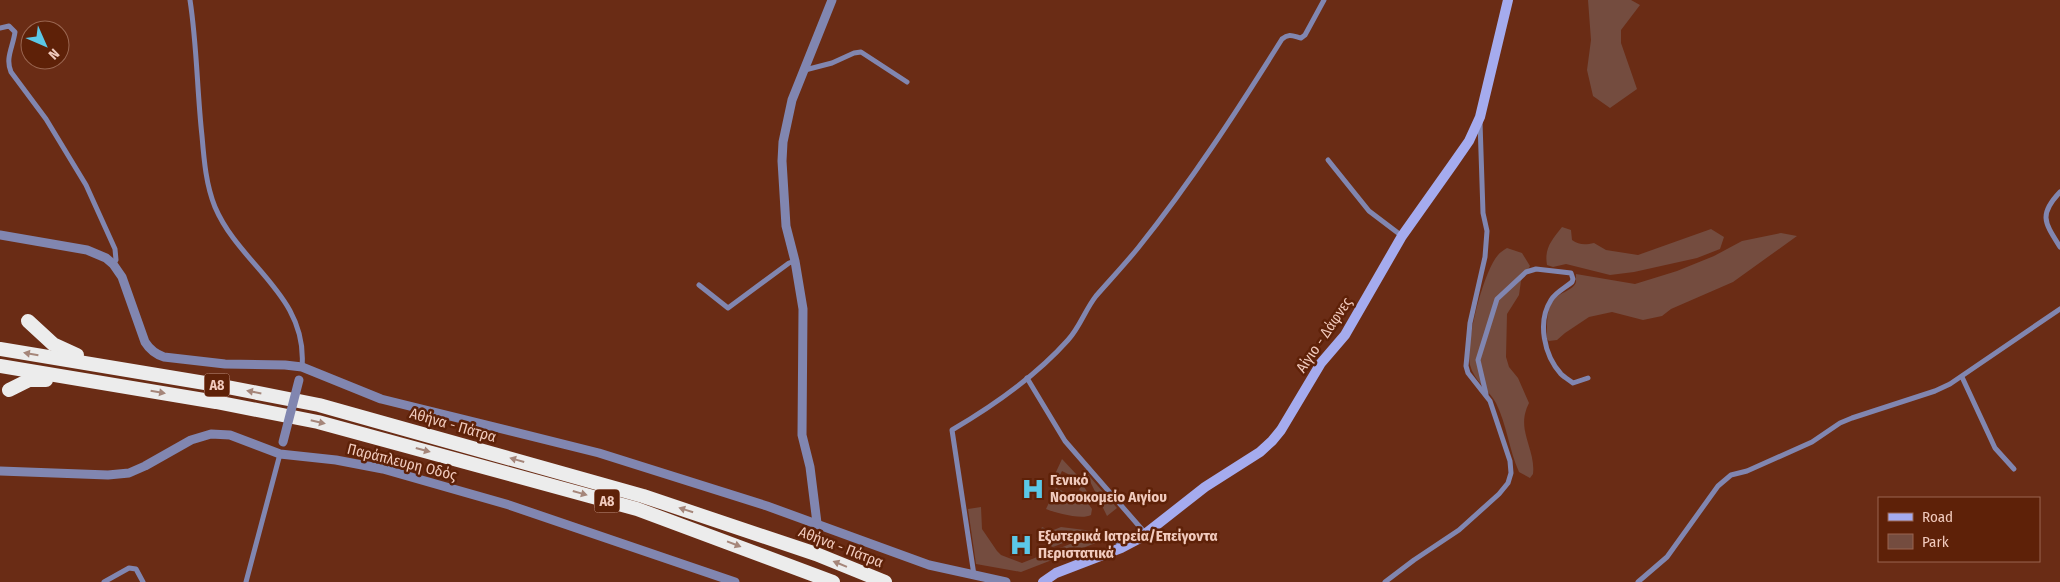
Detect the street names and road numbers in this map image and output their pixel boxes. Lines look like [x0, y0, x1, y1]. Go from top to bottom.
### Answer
street label: Αίγιο - Δάφνες [1292, 293, 1356, 376]
road number: Α8 [204, 374, 230, 396]
street label: Αθήνα - Πάτρα [408, 404, 498, 446]
street label: Παράπλευρη Οδός [345, 440, 459, 484]
road number: Α8 [594, 490, 620, 512]
street label: Αθήνα - Πάτρα [796, 523, 886, 571]

